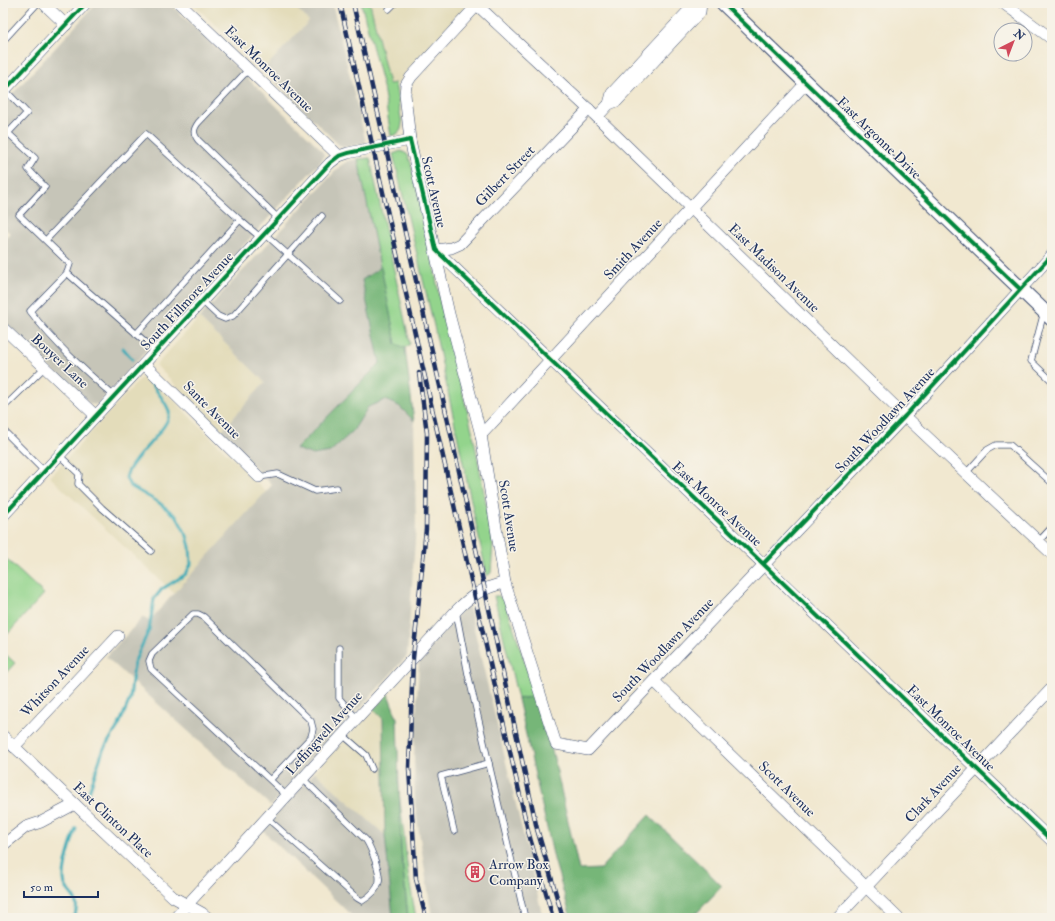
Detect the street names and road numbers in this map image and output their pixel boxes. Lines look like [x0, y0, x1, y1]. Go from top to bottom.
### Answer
street label: East Monroe Avenue [221, 22, 317, 116]
street label: East Argonne Drive [833, 93, 925, 183]
street label: Gilbert Street [472, 142, 539, 210]
street label: Scott Avenue [418, 155, 450, 229]
street label: Smith Avenue [600, 215, 666, 283]
street label: East Madison Avenue [725, 220, 823, 316]
street label: South Fillmore Avenue [137, 248, 237, 354]
street label: Bouyer Lane [27, 330, 92, 393]
street label: South Woodlawn Avenue [832, 363, 939, 476]
street label: Sante Avenue [180, 378, 244, 442]
street label: East Monroe Avenue [669, 458, 766, 550]
street label: Scott Avenue [495, 479, 523, 553]
street label: South Woodlawn Avenue [609, 594, 717, 706]
street label: Whitson Avenue [17, 641, 93, 721]
street label: East Monroe Avenue [903, 681, 999, 775]
street label: Leffingwell Avenue [282, 688, 366, 778]
street label: Scott Avenue [755, 758, 819, 820]
street label: Clark Avenue [901, 760, 965, 826]
street label: East Clinton Place [69, 779, 157, 862]

